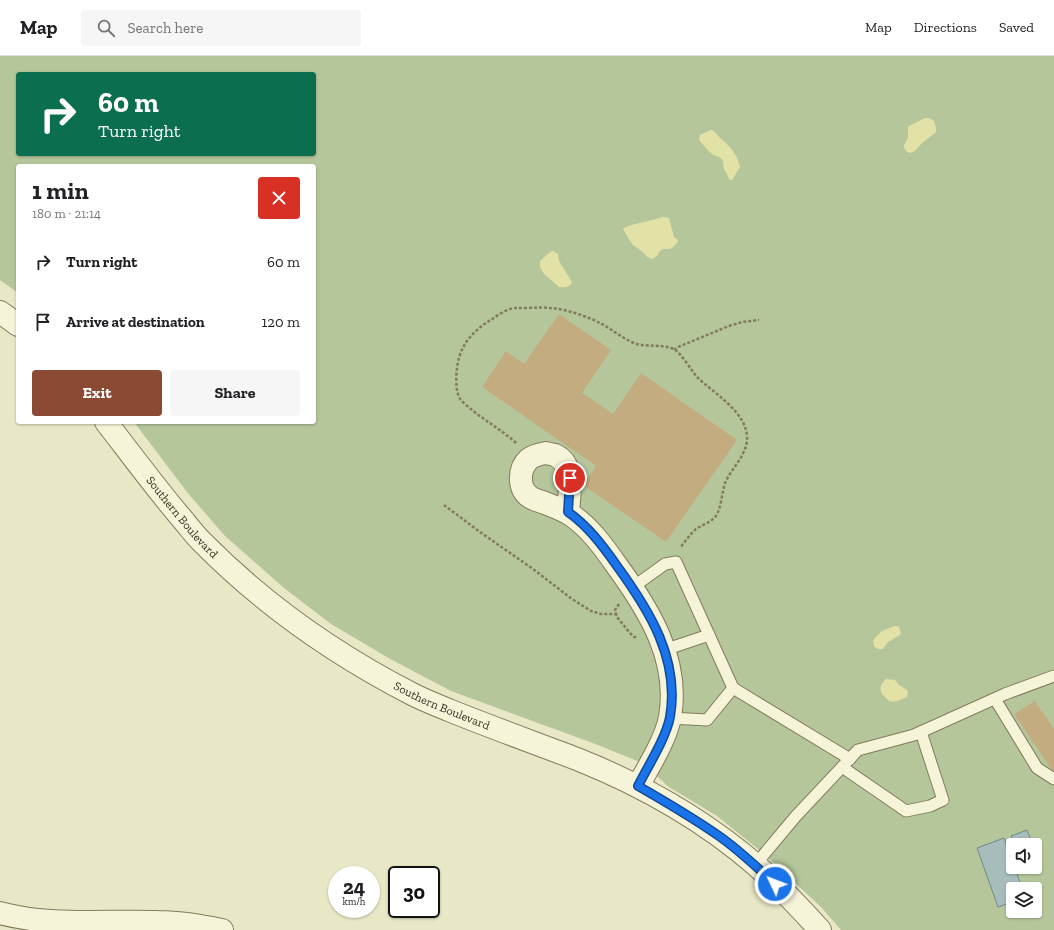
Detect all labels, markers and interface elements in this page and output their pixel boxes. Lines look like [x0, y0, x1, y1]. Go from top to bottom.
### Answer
search box [81, 10, 361, 46]
text: Map [20, 16, 57, 39]
icon: search [95, 17, 117, 39]
text: Search here [127, 19, 203, 37]
text: Map [865, 19, 892, 36]
text: Directions [914, 19, 977, 36]
text: Saved [999, 19, 1034, 36]
text: 60 m [98, 86, 159, 119]
icon: right [32, 88, 84, 140]
text: Turn right [98, 120, 180, 142]
text: 1 min [32, 176, 89, 205]
button: close [258, 177, 300, 219]
text: 180 m · 21:14 [32, 206, 101, 221]
icon: right [32, 251, 54, 273]
text: Turn right [66, 253, 137, 271]
text: 60 m [267, 253, 300, 271]
icon: arrive [32, 311, 54, 333]
text: Arrive at destination [66, 313, 205, 331]
text: 120 m [262, 313, 300, 331]
button: Exit [32, 370, 162, 416]
button: Share [170, 370, 300, 416]
pin [553, 461, 587, 495]
icon: arrive [559, 467, 581, 489]
street label: Southern Boulevard [143, 473, 221, 561]
street label: Southern Boulevard [391, 679, 492, 733]
map controls [1006, 838, 1042, 918]
button: sound [1006, 838, 1042, 874]
position arrow [754, 863, 796, 905]
speed limit sign: 30 [388, 866, 440, 918]
text: 24 [343, 875, 365, 899]
button: layers [1006, 882, 1042, 918]
text: km/h [343, 896, 365, 908]

